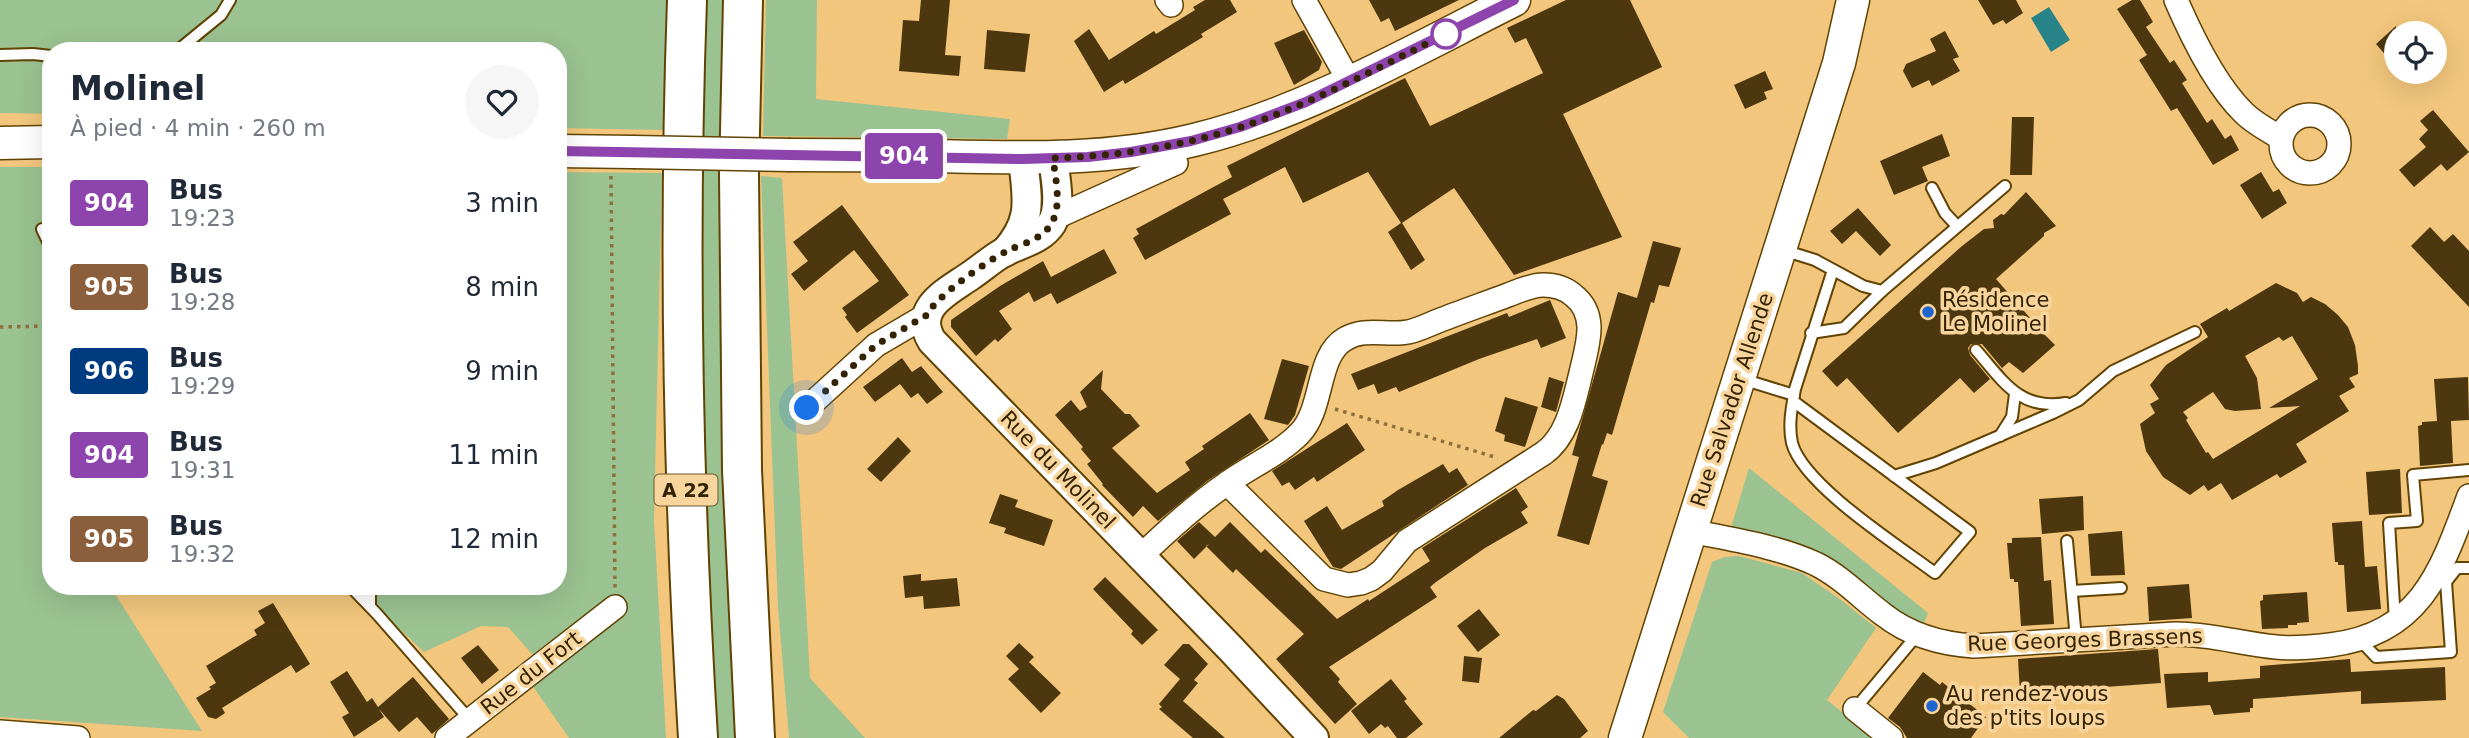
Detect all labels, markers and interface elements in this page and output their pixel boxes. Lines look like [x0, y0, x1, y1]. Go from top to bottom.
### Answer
unlabelled marker [1431, 19, 1461, 49]
map controls [2384, 21, 2447, 84]
button: locate [2384, 21, 2447, 84]
button: heart [465, 65, 539, 139]
text: Molinel [70, 69, 205, 108]
text: À pied · 4 min · 260 m [70, 115, 326, 141]
line badge: 904 [864, 133, 944, 179]
text: 904 [879, 142, 929, 170]
text: Bus [169, 175, 223, 205]
text: 3 min [465, 188, 539, 218]
text: 904 [84, 189, 134, 217]
text: 19:23 [169, 205, 235, 231]
text: Bus [169, 259, 223, 289]
text: 8 min [465, 272, 539, 302]
text: 905 [84, 273, 134, 301]
place label: Résidence Le Molinel [1942, 288, 2049, 336]
text: 19:28 [169, 289, 235, 315]
street label: Rue Salvador Allende [1686, 290, 1778, 510]
marker: Résidence Le Molinel [1920, 304, 1936, 320]
text: Bus [169, 343, 223, 373]
text: 9 min [465, 356, 539, 386]
text: 906 [84, 357, 134, 385]
text: 19:29 [169, 373, 235, 399]
your location [789, 390, 824, 425]
street label: Rue du Molinel [996, 406, 1120, 534]
text: Bus [169, 427, 223, 457]
text: 11 min [449, 440, 539, 470]
text: 904 [84, 441, 134, 469]
text: 19:31 [169, 457, 235, 483]
road number: A 22 [654, 475, 718, 505]
text: Bus [169, 511, 223, 541]
text: 12 min [449, 524, 539, 554]
text: 905 [84, 525, 134, 553]
text: 19:32 [169, 541, 235, 567]
street label: Rue Georges Brassens [1967, 624, 2203, 656]
street label: Rue du Fort [476, 626, 586, 720]
place label: Au rendez-vous des p'tits loups [1946, 682, 2109, 730]
marker: Au rendez-vous des p'tits loups [1924, 698, 1940, 714]

